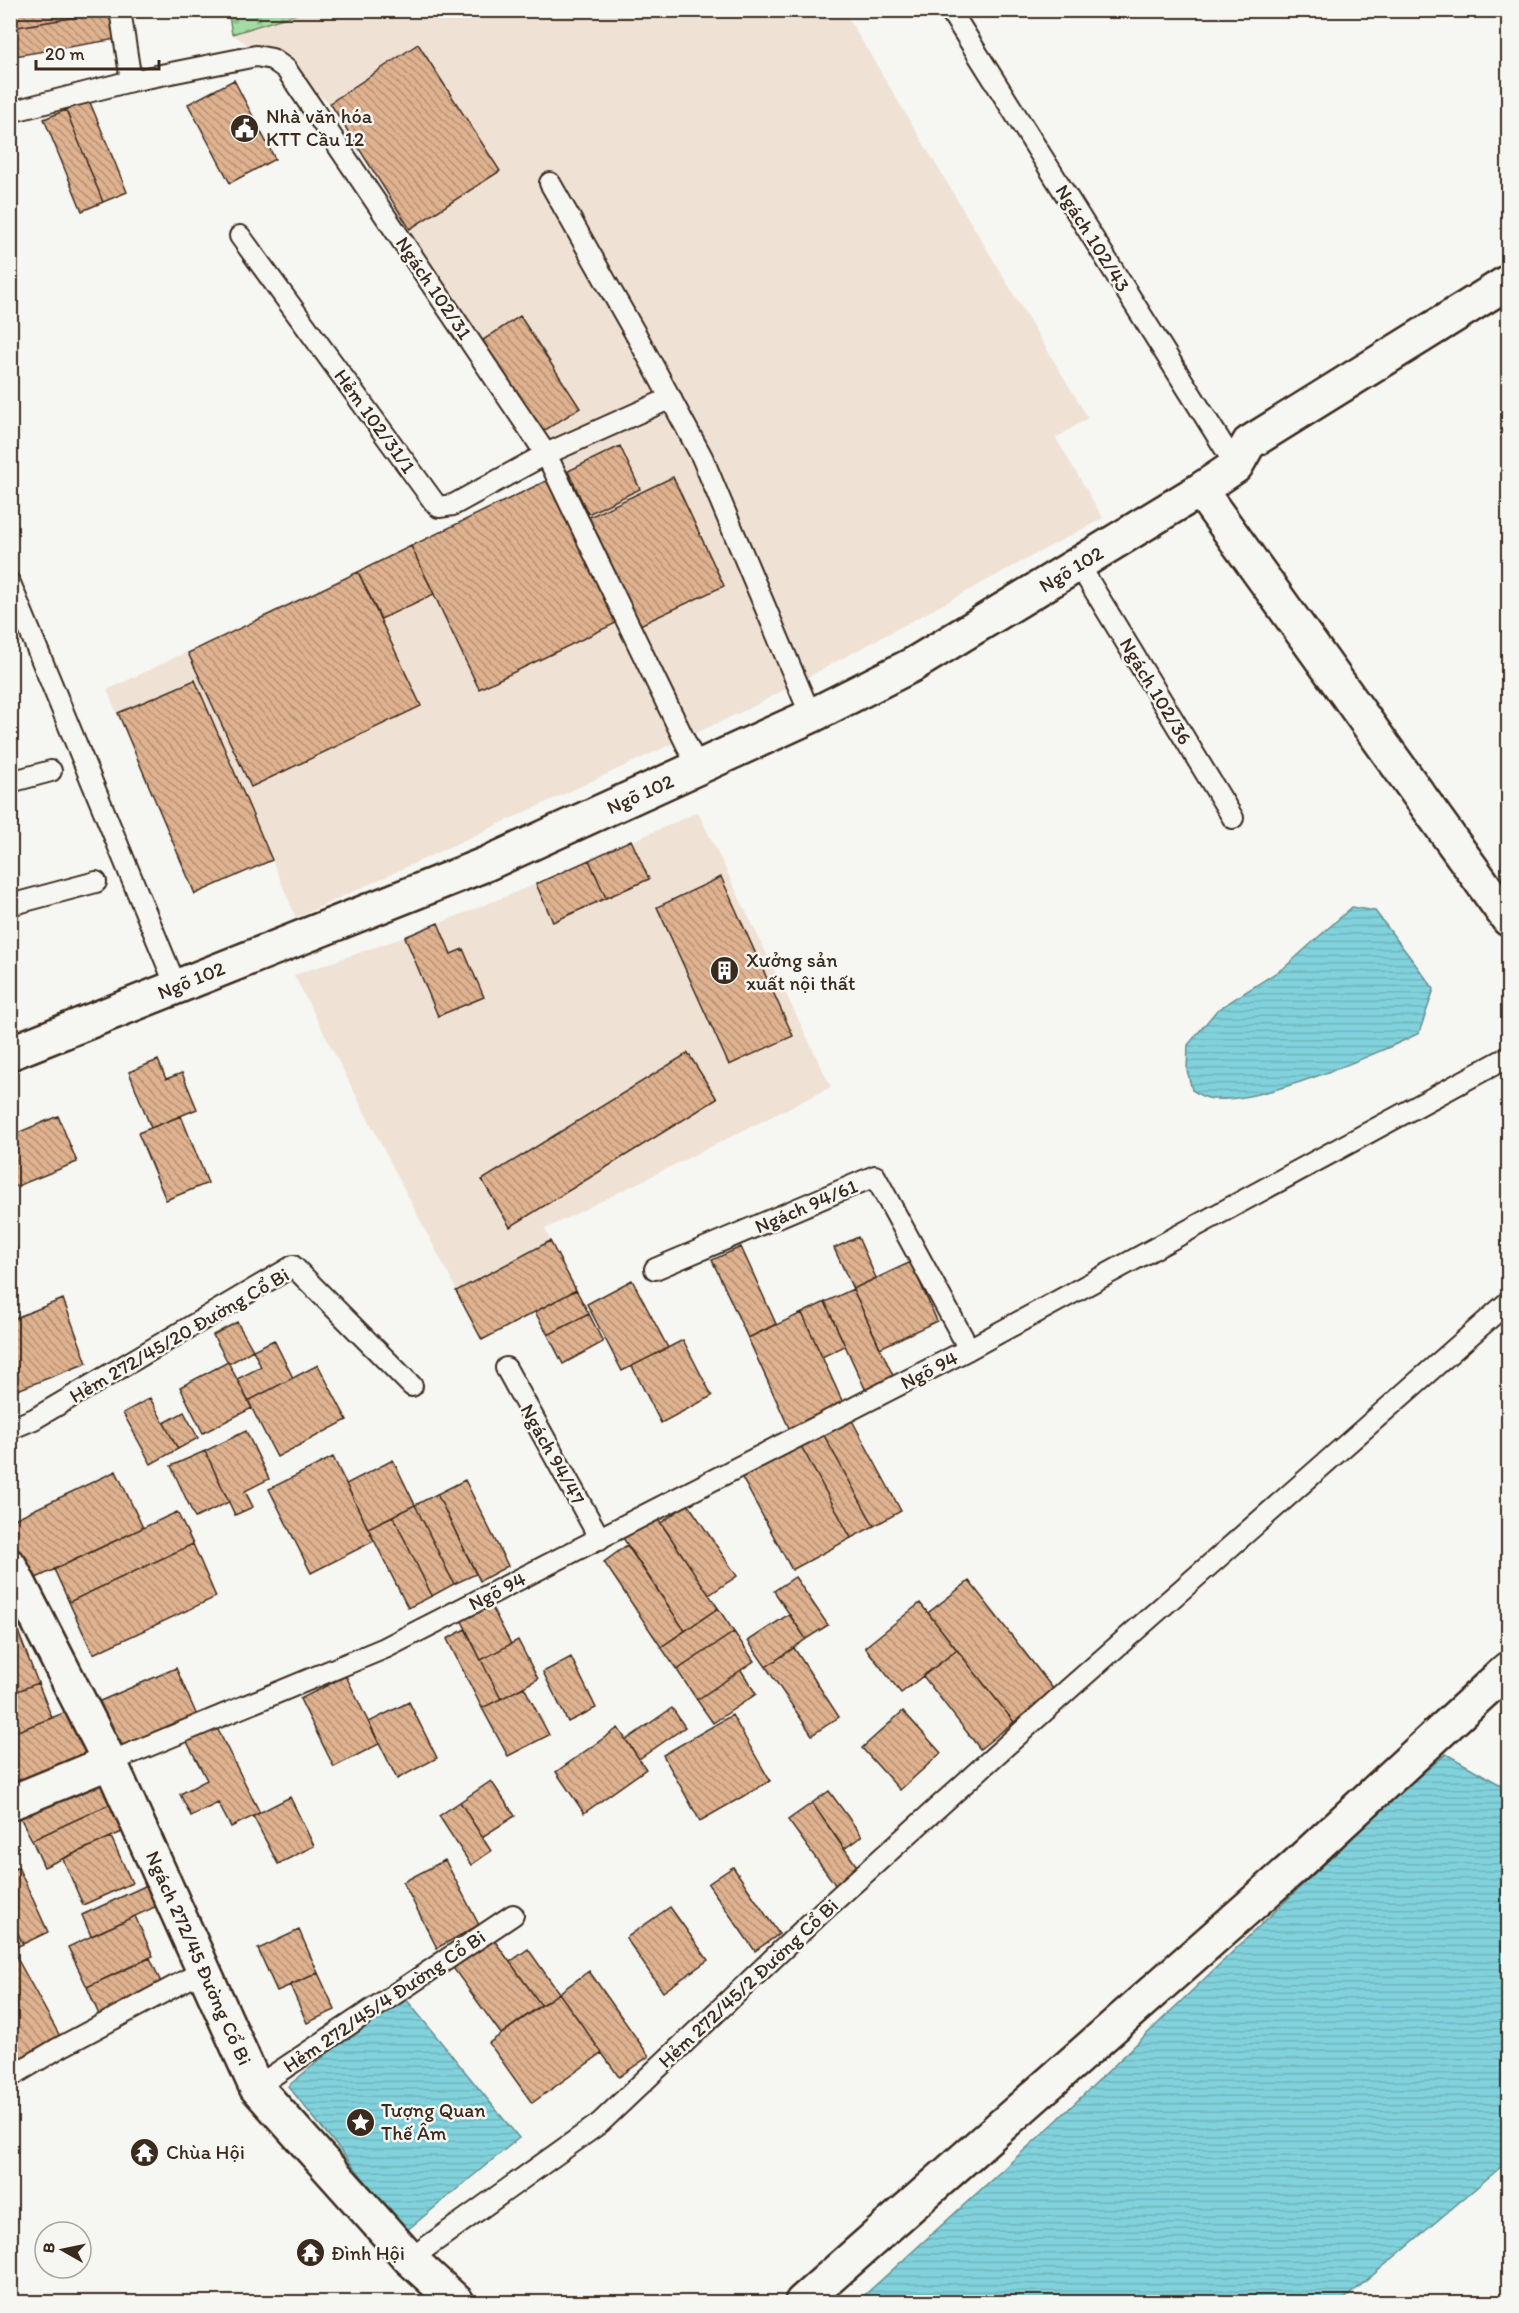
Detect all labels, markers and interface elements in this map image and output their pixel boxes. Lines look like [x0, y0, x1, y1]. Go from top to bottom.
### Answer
scale bar [36, 33, 159, 71]
text: 20 m [45, 43, 85, 65]
place label: Nhà văn hóa KTT Cầu 12 [266, 104, 373, 151]
public building icon: Nhà văn hóa KTT Cầu 12 [229, 112, 261, 144]
street label: Ngách 102/43 [1051, 180, 1136, 296]
street label: Ngách 102/31 [391, 232, 477, 344]
street label: Hẻm 102/31/1 [329, 364, 421, 478]
street label: Ngõ 102 [1035, 540, 1108, 597]
street label: Ngách 102/36 [1115, 633, 1197, 749]
street label: Ngõ 102 [603, 768, 678, 819]
place label: Xưởng sản xuất nội thất [746, 948, 856, 995]
street label: Ngõ 102 [154, 955, 229, 1004]
building icon: Xưởng sản xuất nội thất [709, 955, 741, 987]
street label: Ngách 94/61 [751, 1174, 861, 1238]
street label: Hẻm 272/45/20 Đường Cổ Bi [65, 1262, 293, 1408]
street label: Ngõ 94 [896, 1345, 962, 1395]
street label: Ngách 94/47 [516, 1400, 591, 1509]
street label: Ngõ 94 [464, 1566, 530, 1616]
street label: Ngách 272/45 Đường Cổ Bi [141, 1847, 257, 2069]
street label: Hẻm 272/45/2 Đường Cổ Bi [653, 1893, 843, 2073]
street label: Hẻm 272/45/4 Đường Cổ Bi [278, 1924, 490, 2078]
place label: Tượng Quan Thế Âm [381, 2098, 486, 2145]
place icon: Tượng Quan Thế Âm [344, 2106, 376, 2138]
temple icon: Chùa Hội [129, 2136, 161, 2168]
place label: Chùa Hội [166, 2140, 245, 2164]
north arrow [33, 2220, 93, 2280]
temple icon: Đình Hội [294, 2237, 326, 2269]
text: B [38, 2240, 59, 2254]
place label: Đình Hội [331, 2241, 405, 2265]

